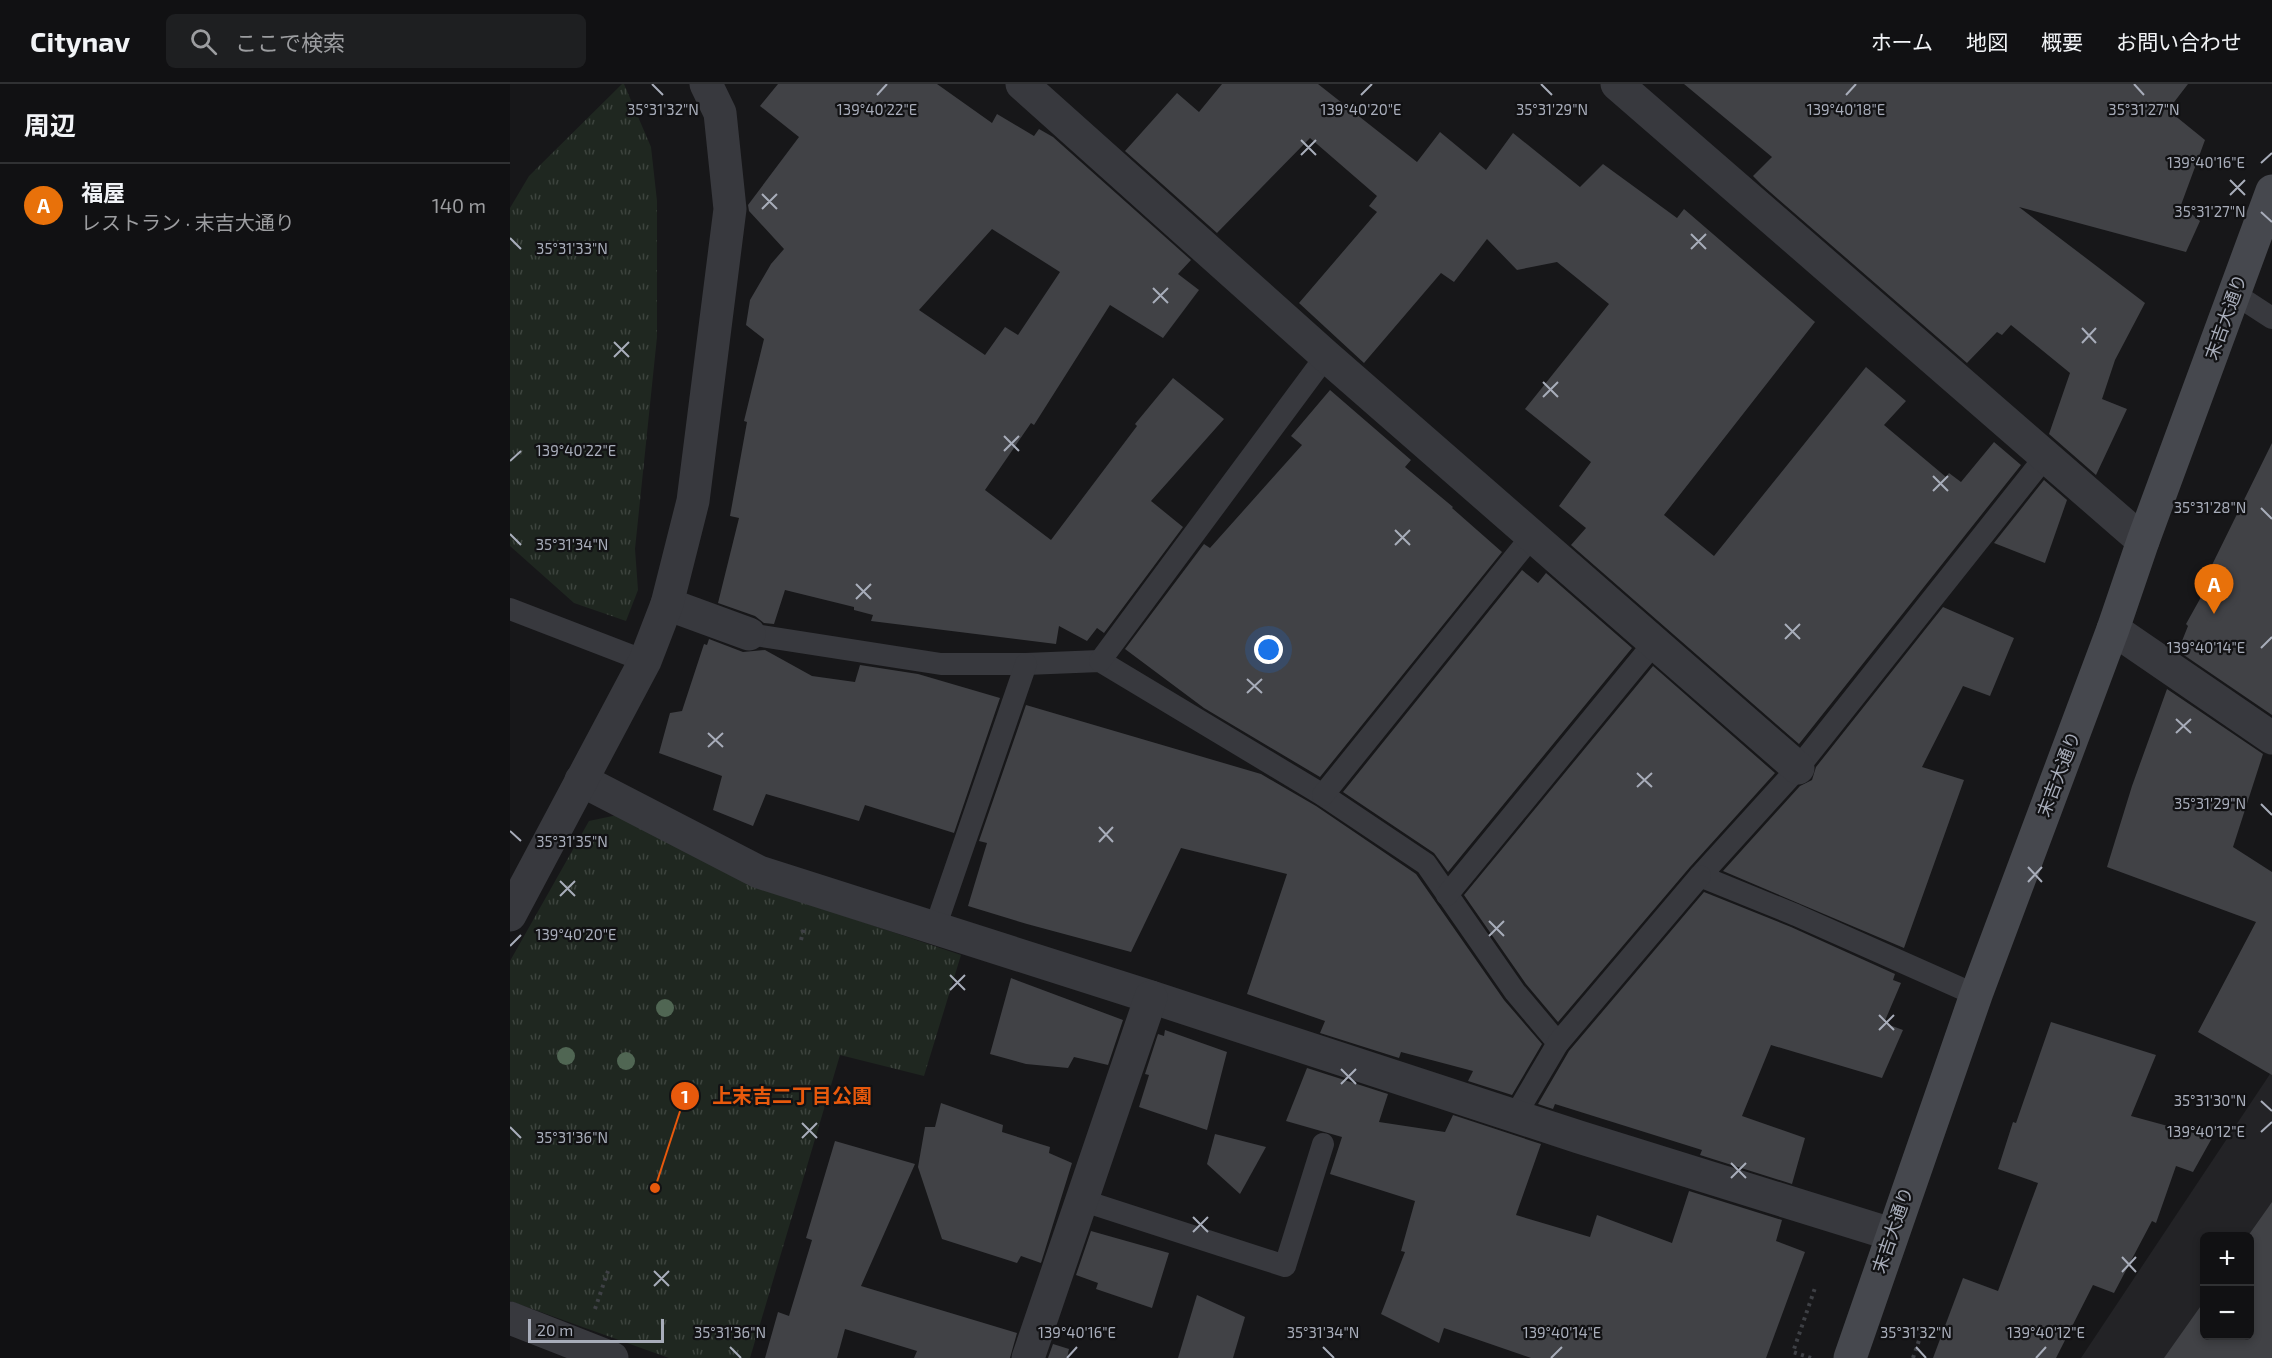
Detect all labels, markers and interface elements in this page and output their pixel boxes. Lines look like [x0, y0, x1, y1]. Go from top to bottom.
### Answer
search box [166, 14, 586, 68]
text: Citynav [30, 24, 130, 58]
icon: search [187, 25, 220, 58]
text: ここで検索 [235, 29, 345, 55]
text: ホーム [1871, 29, 1933, 54]
text: 地図 [1966, 29, 2008, 54]
text: 概要 [2041, 29, 2083, 54]
text: お問い合わせ [2116, 29, 2242, 54]
text: 35°31'32"N [627, 100, 699, 118]
text: 139°40'22"E [837, 100, 917, 118]
text: 139°40'20"E [1321, 100, 1401, 118]
text: 35°31'29"N [1516, 100, 1588, 118]
text: 139°40'18"E [1807, 100, 1885, 118]
text: 35°31'27"N [2108, 100, 2180, 118]
text: 周辺 [24, 109, 76, 140]
text: 139°40'16"E [2167, 153, 2245, 171]
text: 福屋 [81, 179, 125, 205]
text: A [37, 193, 50, 217]
text: 140 m [432, 193, 486, 217]
text: 35°31'27"N [2174, 202, 2246, 220]
text: レストラン · 末吉大通り [81, 210, 295, 234]
text: 35°31'33"N [536, 239, 608, 257]
street label: 末吉大通り [2199, 271, 2251, 363]
text: 139°40'22"E [536, 441, 616, 459]
text: 35°31'28"N [2174, 498, 2246, 516]
text: 35°31'34"N [536, 535, 608, 553]
pin: A [2194, 564, 2234, 614]
your location [1254, 635, 1283, 664]
text: 139°40'14"E [2167, 638, 2245, 656]
street label: 末吉大通り [2032, 728, 2084, 820]
text: 35°31'29"N [2174, 794, 2246, 812]
text: 35°31'35"N [536, 832, 608, 850]
text: 139°40'20"E [536, 925, 616, 943]
callout: 上末吉二丁目公園 [670, 1077, 884, 1115]
text: 上末吉二丁目公園 [712, 1083, 872, 1107]
text: 1 [681, 1085, 689, 1107]
text: 35°31'30"N [2174, 1091, 2246, 1109]
text: 139°40'12"E [2167, 1122, 2245, 1140]
text: 35°31'36"N [536, 1128, 608, 1146]
street label: 末吉大通り [1867, 1184, 1917, 1276]
map controls [2200, 1232, 2254, 1340]
button: + [2200, 1232, 2254, 1286]
button: − [2200, 1286, 2254, 1340]
scale bar [528, 1316, 664, 1344]
text: 20 m [537, 1320, 573, 1339]
text: 35°31'36"N [694, 1323, 766, 1341]
text: 139°40'16"E [1038, 1323, 1116, 1341]
text: 35°31'34"N [1287, 1323, 1359, 1341]
text: 139°40'14"E [1523, 1323, 1601, 1341]
text: 35°31'32"N [1880, 1323, 1952, 1341]
text: 139°40'12"E [2007, 1323, 2085, 1341]

